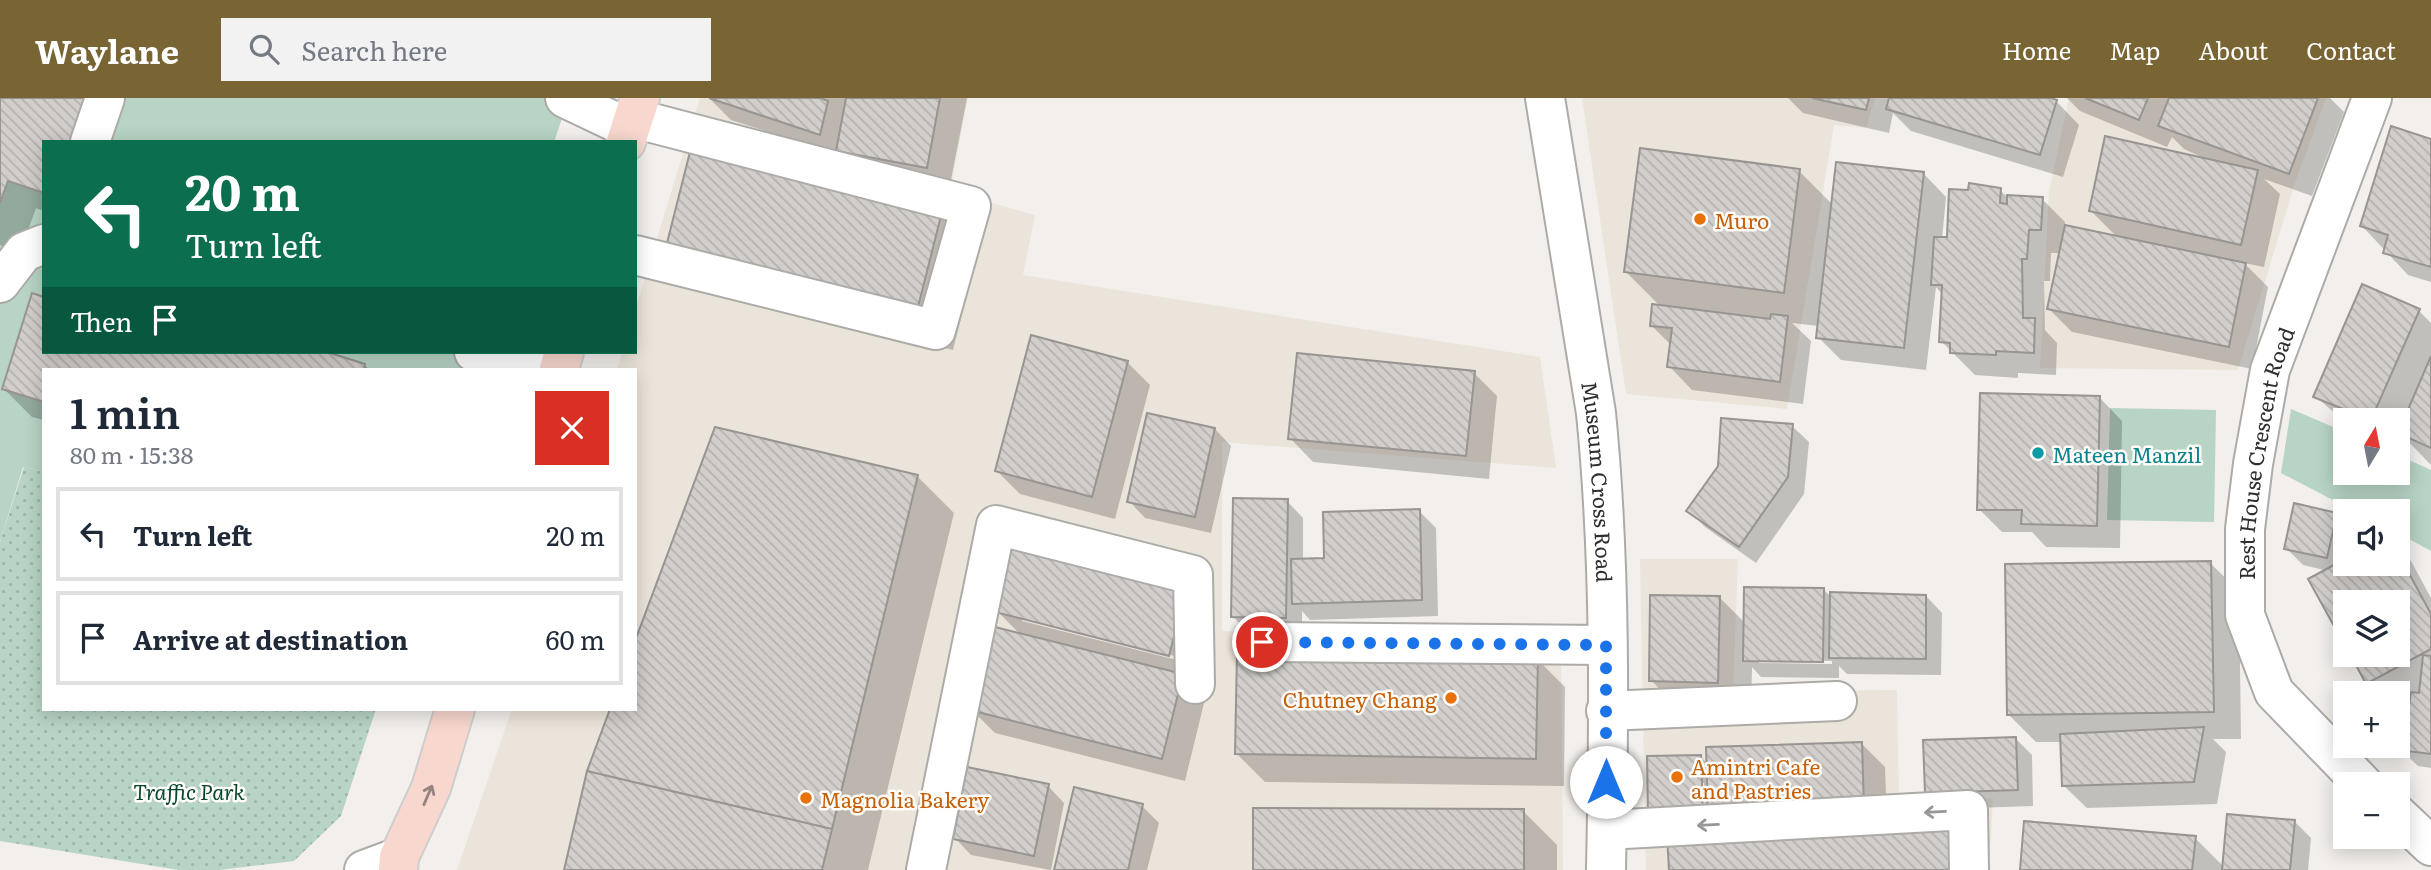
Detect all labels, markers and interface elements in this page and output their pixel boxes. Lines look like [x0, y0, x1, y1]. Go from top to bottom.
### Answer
search box [221, 18, 711, 81]
text: Waylane [35, 25, 179, 74]
icon: search [245, 30, 283, 68]
text: Search here [301, 30, 447, 69]
text: Home [2002, 32, 2071, 67]
text: Map [2109, 32, 2160, 67]
text: About [2198, 32, 2268, 67]
text: Contact [2306, 32, 2396, 67]
text: 20 m [185, 153, 300, 226]
icon: left [70, 168, 161, 259]
place label: Muro [1714, 204, 1769, 235]
marker: Muro [1692, 211, 1708, 227]
text: Turn left [185, 220, 322, 268]
text: Then [70, 301, 132, 340]
icon: arrive [146, 301, 184, 339]
street label: Rest House Crescent Road [2229, 322, 2300, 580]
street label: Museum Cross Road [1576, 379, 1622, 583]
text: 1 min [70, 380, 180, 442]
button: close [535, 391, 609, 465]
north arrow [2333, 408, 2410, 485]
map controls [2333, 408, 2410, 849]
text: 80 m · 15:38 [70, 437, 193, 471]
place label: Mateen Manzil [2052, 438, 2201, 469]
marker: Mateen Manzil [2030, 445, 2046, 461]
button: sound [2333, 499, 2410, 576]
icon: left [74, 515, 112, 553]
text: Turn left [133, 515, 252, 554]
text: 20 m [546, 515, 605, 554]
button: layers [2333, 590, 2410, 667]
pin [1232, 612, 1292, 672]
icon: arrive [74, 619, 112, 657]
text: Arrive at destination [133, 619, 408, 658]
text: 60 m [546, 619, 605, 658]
icon: arrive [1243, 623, 1281, 661]
button: + [2333, 681, 2410, 758]
place label: Chutney Chang [1283, 683, 1437, 714]
marker: Chutney Chang [1443, 690, 1459, 706]
position arrow [1569, 745, 1643, 819]
place label: Amintri Cafe and Pastries [1691, 750, 1821, 805]
marker: Amintri Cafe and Pastries [1669, 769, 1685, 785]
button: − [2333, 772, 2410, 849]
park label: Traffic Park [133, 775, 245, 806]
place label: Magnolia Bakery [820, 783, 990, 814]
one-way arrow [422, 785, 435, 806]
marker: Magnolia Bakery [798, 790, 814, 806]
one-way arrow [1924, 806, 1947, 819]
one-way arrow [1697, 818, 1720, 831]

